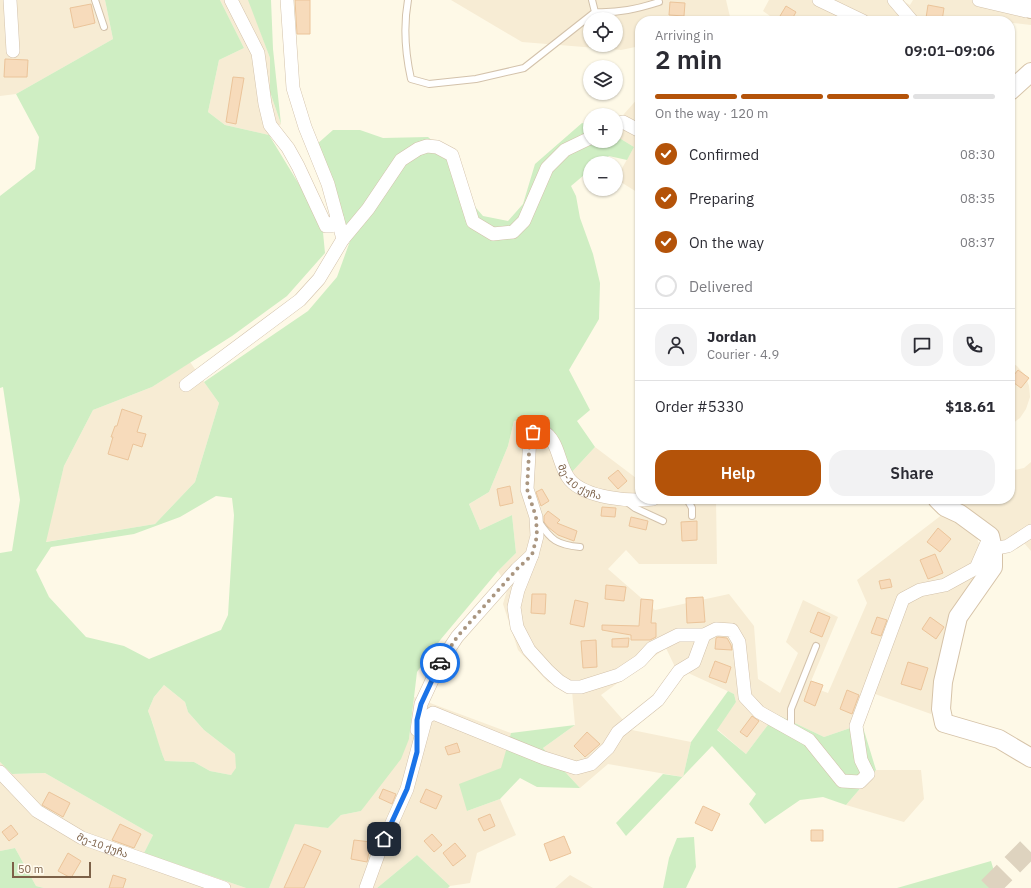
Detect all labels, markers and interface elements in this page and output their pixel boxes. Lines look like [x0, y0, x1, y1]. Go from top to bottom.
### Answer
map controls [583, 12, 623, 196]
button: locate [583, 12, 623, 52]
text: Arriving in [655, 27, 714, 44]
text: 09:01–09:06 [905, 41, 995, 60]
text: 2 min [655, 42, 722, 76]
button: layers [583, 60, 623, 100]
text: On the way · 120 m [655, 105, 768, 122]
button: + [583, 108, 623, 148]
icon: check [655, 143, 677, 165]
text: Confirmed [689, 145, 759, 164]
text: 08:30 [960, 146, 995, 163]
button: − [583, 156, 623, 196]
icon: check [655, 187, 677, 209]
text: Preparing [689, 189, 754, 208]
text: 08:35 [960, 190, 995, 207]
icon: check [655, 231, 677, 253]
text: On the way [689, 233, 764, 252]
text: 08:37 [960, 234, 995, 251]
text: Delivered [689, 277, 753, 296]
button: person [655, 324, 697, 366]
button: chat [901, 324, 943, 366]
button: phone [953, 324, 995, 366]
text: Jordan [707, 327, 756, 346]
text: Courier · 4.9 [707, 346, 779, 363]
text: Order #5330 [655, 397, 744, 416]
text: $18.61 [945, 397, 995, 416]
pin [516, 415, 550, 449]
icon: bag [522, 421, 544, 443]
button: Help [655, 450, 821, 496]
button: Share [829, 450, 995, 496]
street label: მე-10 ქუჩა [555, 462, 603, 503]
courier [420, 643, 460, 683]
icon: car [429, 652, 451, 674]
pin [367, 822, 401, 856]
icon: home [373, 828, 395, 850]
street label: მე-10 ქუჩა [74, 830, 130, 861]
scale bar [12, 860, 91, 879]
text: 50 m [18, 862, 43, 876]

